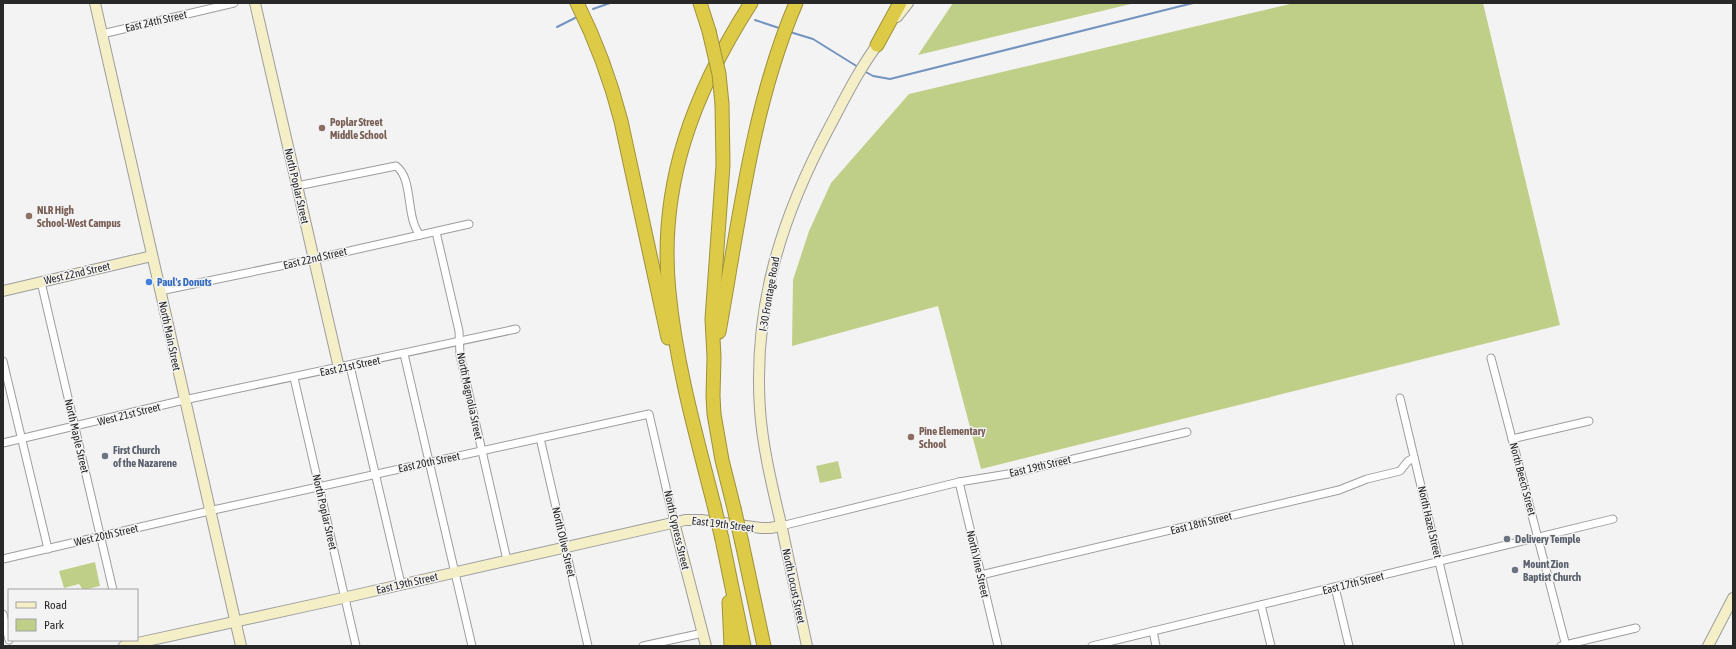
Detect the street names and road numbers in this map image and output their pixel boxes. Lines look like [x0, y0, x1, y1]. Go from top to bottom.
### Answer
street label: East 24th Street [124, 8, 188, 34]
street label: North Poplar Street [282, 147, 312, 225]
street label: East 22nd Street [282, 245, 348, 271]
street label: I-30 Frontage Road [757, 256, 781, 332]
street label: West 22nd Street [43, 260, 111, 286]
street label: North Main Street [157, 300, 183, 372]
street label: North Magnolia Street [455, 351, 485, 441]
street label: East 21st Street [319, 354, 381, 378]
street label: North Maple Street [63, 398, 91, 474]
street label: West 21st Street [96, 400, 162, 428]
street label: North Beech Street [1508, 441, 1538, 517]
street label: East 20th Street [397, 450, 461, 474]
street label: East 19th Street [1008, 453, 1072, 479]
street label: North Poplar Street [310, 473, 340, 551]
street label: North Hazel Street [1416, 485, 1444, 559]
street label: North Cypress Street [662, 489, 692, 571]
street label: North Olive Street [550, 506, 578, 578]
street label: East 18th Street [1169, 510, 1233, 536]
street label: East 19th Street [691, 514, 755, 534]
street label: West 20th Street [73, 522, 139, 548]
street label: North Vine Street [964, 529, 992, 599]
street label: North Locust Street [780, 547, 808, 625]
street label: East 19th Street [375, 570, 439, 596]
street label: East 17th Street [1321, 570, 1385, 596]

